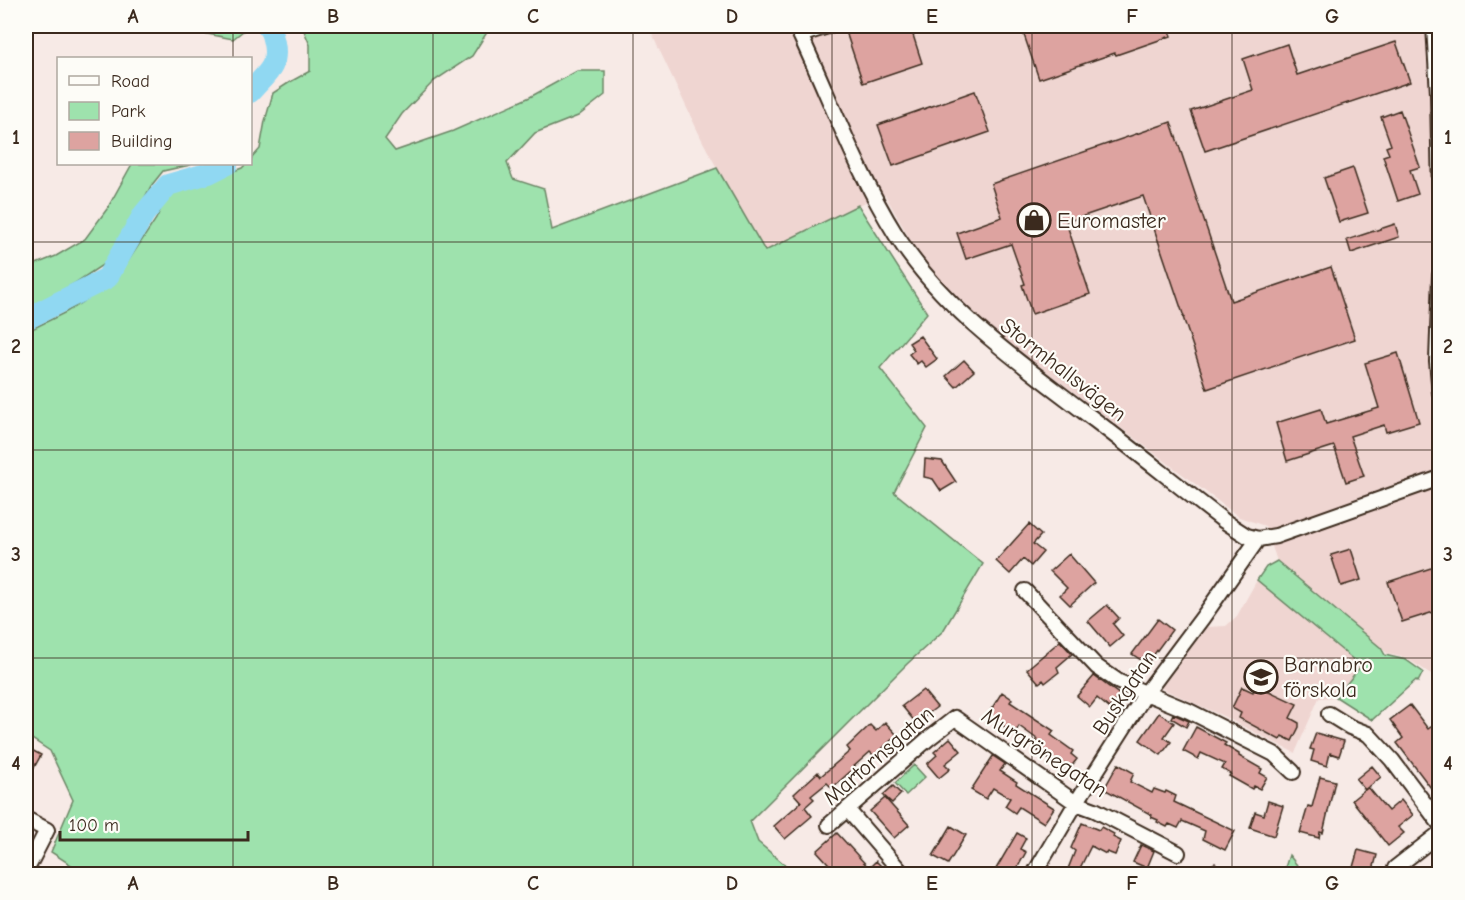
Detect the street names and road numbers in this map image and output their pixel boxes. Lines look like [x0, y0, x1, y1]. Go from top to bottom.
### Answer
street label: Stormhallsvägen [995, 312, 1132, 427]
street label: Buskgatan [1087, 645, 1163, 740]
street label: Martornsgatan [818, 701, 939, 811]
street label: Murgrönegatan [977, 703, 1112, 803]

